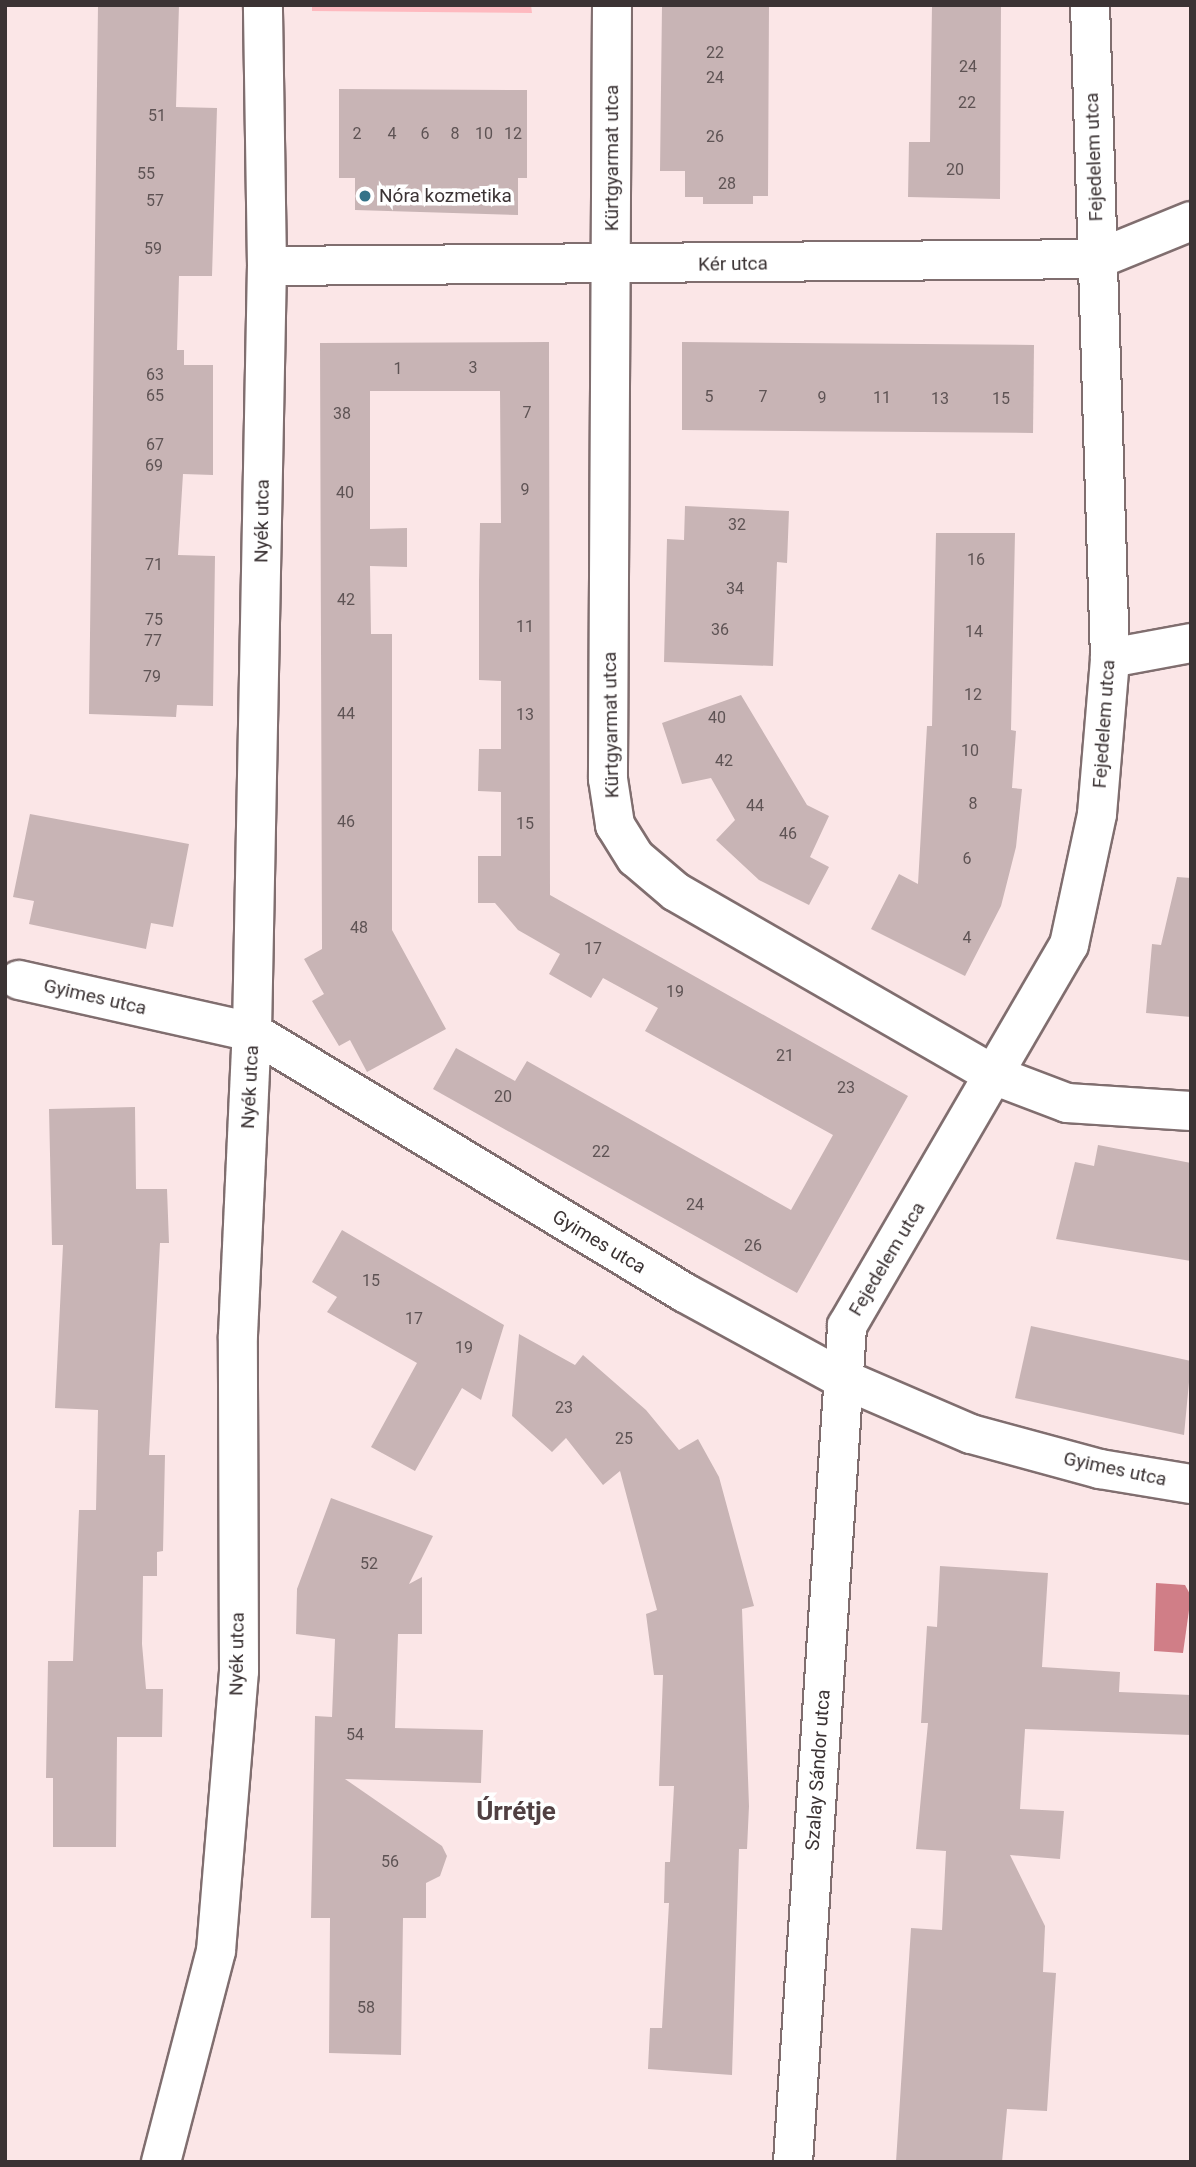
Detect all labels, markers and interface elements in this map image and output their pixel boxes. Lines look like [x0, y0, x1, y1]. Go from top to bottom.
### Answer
house number: 22 [706, 43, 724, 63]
house number: 24 [959, 57, 977, 77]
house number: 24 [706, 68, 724, 88]
street label: Kürtgyarmat utca [601, 85, 623, 231]
street label: Fejedelem utca [1080, 92, 1108, 222]
house number: 22 [958, 93, 976, 113]
house number: 51 [148, 106, 166, 126]
house number: 2 [353, 124, 361, 144]
house number: 4 [388, 124, 396, 144]
house number: 6 [421, 124, 429, 144]
house number: 8 [451, 124, 459, 144]
house number: 10 [475, 124, 493, 144]
house number: 12 [504, 124, 522, 144]
house number: 26 [706, 127, 724, 147]
house number: 20 [946, 160, 964, 180]
house number: 55 [137, 164, 155, 184]
house number: 28 [718, 174, 736, 194]
place label: Nóra kozmetika [379, 185, 512, 207]
marker: Nóra kozmetika [357, 188, 373, 204]
house number: 57 [146, 191, 164, 211]
house number: 59 [144, 239, 162, 259]
street label: Kér utca [698, 252, 768, 276]
house number: 3 [469, 358, 477, 378]
house number: 1 [394, 359, 402, 379]
house number: 63 [146, 365, 164, 385]
house number: 65 [146, 386, 164, 406]
house number: 5 [705, 387, 713, 407]
house number: 7 [759, 387, 767, 407]
house number: 9 [818, 388, 826, 408]
house number: 11 [873, 388, 891, 408]
house number: 13 [931, 389, 949, 409]
house number: 15 [992, 389, 1010, 409]
house number: 7 [523, 403, 531, 423]
house number: 38 [333, 404, 351, 424]
house number: 67 [146, 435, 164, 455]
house number: 69 [145, 456, 163, 476]
street label: Nyék utca [250, 479, 274, 563]
house number: 9 [521, 480, 529, 500]
house number: 40 [336, 483, 354, 503]
house number: 32 [728, 515, 746, 535]
house number: 16 [967, 550, 985, 570]
house number: 71 [145, 555, 163, 575]
house number: 34 [726, 579, 744, 599]
house number: 42 [337, 590, 355, 610]
house number: 75 [145, 610, 163, 630]
house number: 11 [516, 617, 534, 637]
house number: 36 [711, 620, 729, 640]
house number: 14 [965, 622, 983, 642]
house number: 77 [144, 631, 162, 651]
street label: Kürtgyarmat utca [598, 652, 624, 798]
street label: Fejedelem utca [1088, 659, 1120, 789]
house number: 79 [143, 667, 161, 687]
house number: 12 [964, 685, 982, 705]
house number: 44 [337, 704, 355, 724]
house number: 13 [516, 705, 534, 725]
house number: 40 [708, 708, 726, 728]
house number: 10 [961, 741, 979, 761]
house number: 42 [715, 751, 733, 771]
house number: 8 [969, 794, 977, 814]
house number: 44 [746, 796, 764, 816]
house number: 46 [337, 812, 355, 832]
house number: 15 [516, 814, 534, 834]
house number: 46 [779, 824, 797, 844]
house number: 6 [963, 849, 971, 869]
house number: 48 [350, 918, 368, 938]
house number: 4 [963, 928, 971, 948]
house number: 17 [584, 939, 602, 959]
street label: Gyimes utca [41, 974, 149, 1020]
house number: 19 [666, 982, 684, 1002]
street label: Nyék utca [236, 1045, 264, 1129]
house number: 21 [776, 1046, 794, 1066]
house number: 23 [837, 1078, 855, 1098]
house number: 20 [494, 1087, 512, 1107]
house number: 22 [592, 1142, 610, 1162]
house number: 24 [686, 1195, 704, 1215]
street label: Fejedelem utca [844, 1198, 930, 1320]
street label: Gyimes utca [548, 1205, 650, 1279]
house number: 26 [744, 1236, 762, 1256]
house number: 15 [362, 1271, 380, 1291]
house number: 17 [405, 1309, 423, 1329]
house number: 19 [455, 1338, 473, 1358]
house number: 23 [555, 1398, 573, 1418]
house number: 25 [615, 1429, 633, 1449]
street label: Gyimes utca [1061, 1447, 1169, 1491]
house number: 52 [360, 1554, 378, 1574]
street label: Nyék utca [225, 1612, 249, 1696]
street label: Szalay Sándor utca [801, 1689, 835, 1851]
house number: 54 [346, 1725, 364, 1745]
district label: Úrrétje [476, 1796, 556, 1828]
house number: 56 [381, 1852, 399, 1872]
house number: 58 [357, 1998, 375, 2018]

